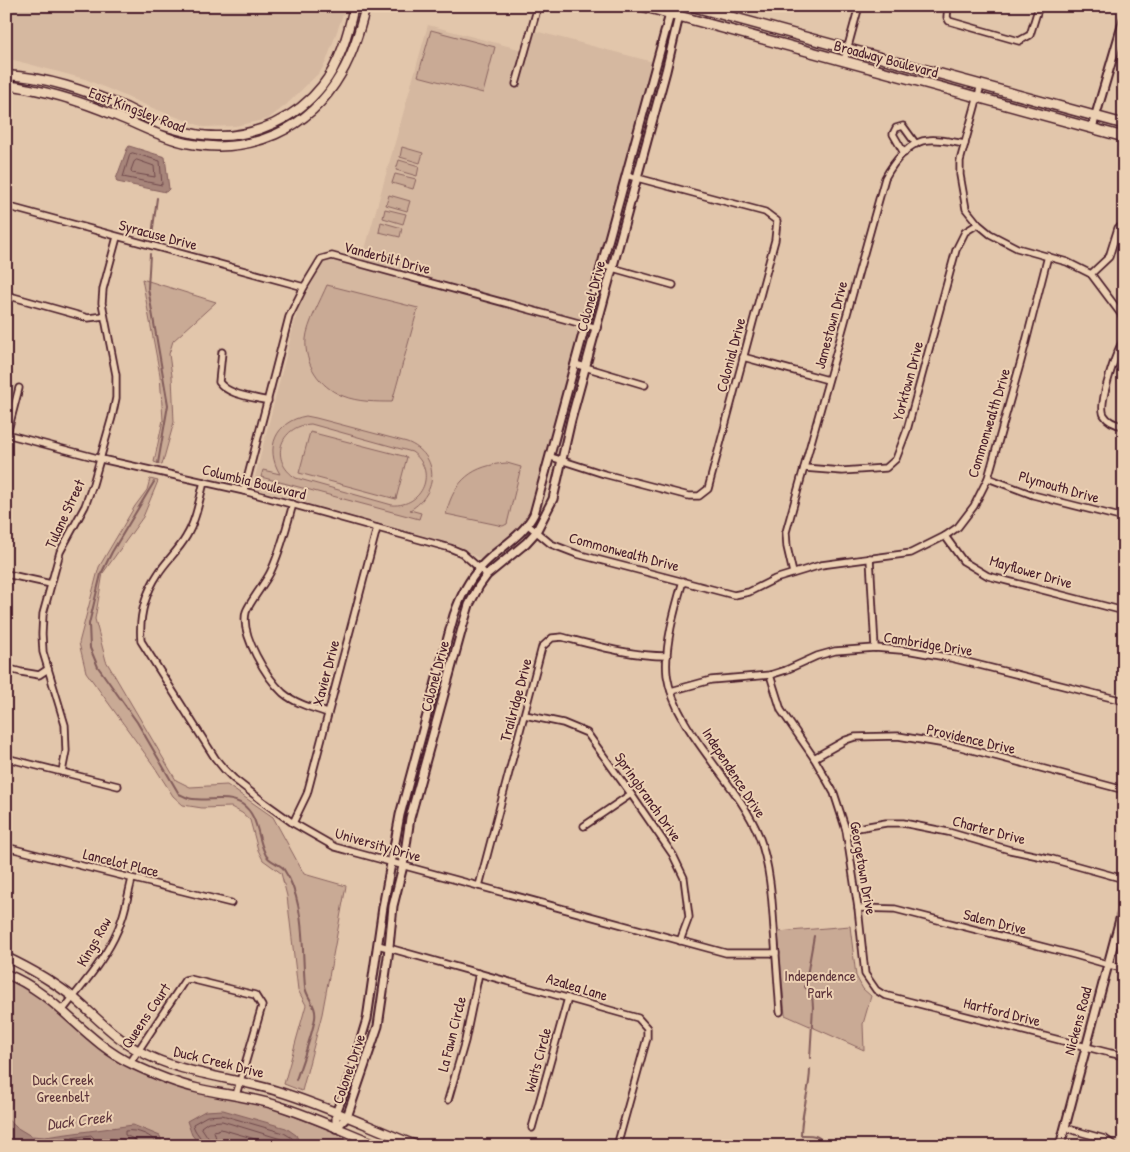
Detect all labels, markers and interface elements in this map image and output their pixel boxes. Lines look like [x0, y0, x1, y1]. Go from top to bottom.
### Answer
street label: Broadway Boulevard [832, 35, 941, 83]
street label: East Kingsley Road [86, 82, 189, 138]
street label: Syracuse Drive [117, 214, 200, 255]
street label: Vanderbilt Drive [341, 236, 433, 279]
street label: Colonel Drive [571, 258, 610, 334]
street label: Jamestown Drive [809, 279, 852, 371]
street label: Colonial Drive [711, 315, 750, 394]
street label: Yorktown Drive [887, 339, 928, 423]
street label: Commonwealth Drive [962, 366, 1015, 480]
street label: Columbia Boulevard [200, 458, 308, 505]
street label: Plymouth Drive [1016, 465, 1102, 508]
street label: Tulane Street [39, 475, 90, 552]
street label: Commonwealth Drive [567, 527, 682, 576]
street label: Mayflower Drive [987, 550, 1075, 593]
street label: Cambridge Drive [882, 626, 974, 661]
street label: Xavier Drive [307, 637, 344, 708]
street label: Colonel Drive [415, 638, 454, 714]
street label: Trailridge Drive [494, 656, 537, 744]
street label: Providence Drive [925, 718, 1018, 759]
street label: Independence Drive [697, 724, 771, 822]
street label: Springbranch Drive [610, 748, 687, 845]
street label: Charter Drive [950, 810, 1028, 849]
street label: Georgetown Drive [845, 820, 882, 916]
street label: University Drive [333, 822, 424, 867]
street label: Lancelot Place [81, 843, 161, 882]
street label: Salem Drive [961, 904, 1029, 940]
street label: Kings Row [71, 913, 116, 970]
park label: Independence Park [784, 965, 856, 1003]
street label: Azalea Lane [544, 967, 610, 1006]
street label: Queens Court [116, 978, 176, 1053]
street label: Nickens Road [1058, 984, 1097, 1057]
street label: Hartford Drive [961, 992, 1043, 1031]
street label: La Fawn Circle [432, 994, 471, 1074]
street label: Waits Circle [519, 1025, 556, 1094]
street label: Colonel Drive [327, 1031, 370, 1107]
street label: Duck Creek Drive [172, 1040, 267, 1083]
park label: Duck Creek Greenbelt [33, 1069, 93, 1107]
water label: Duck Creek [45, 1105, 114, 1135]

